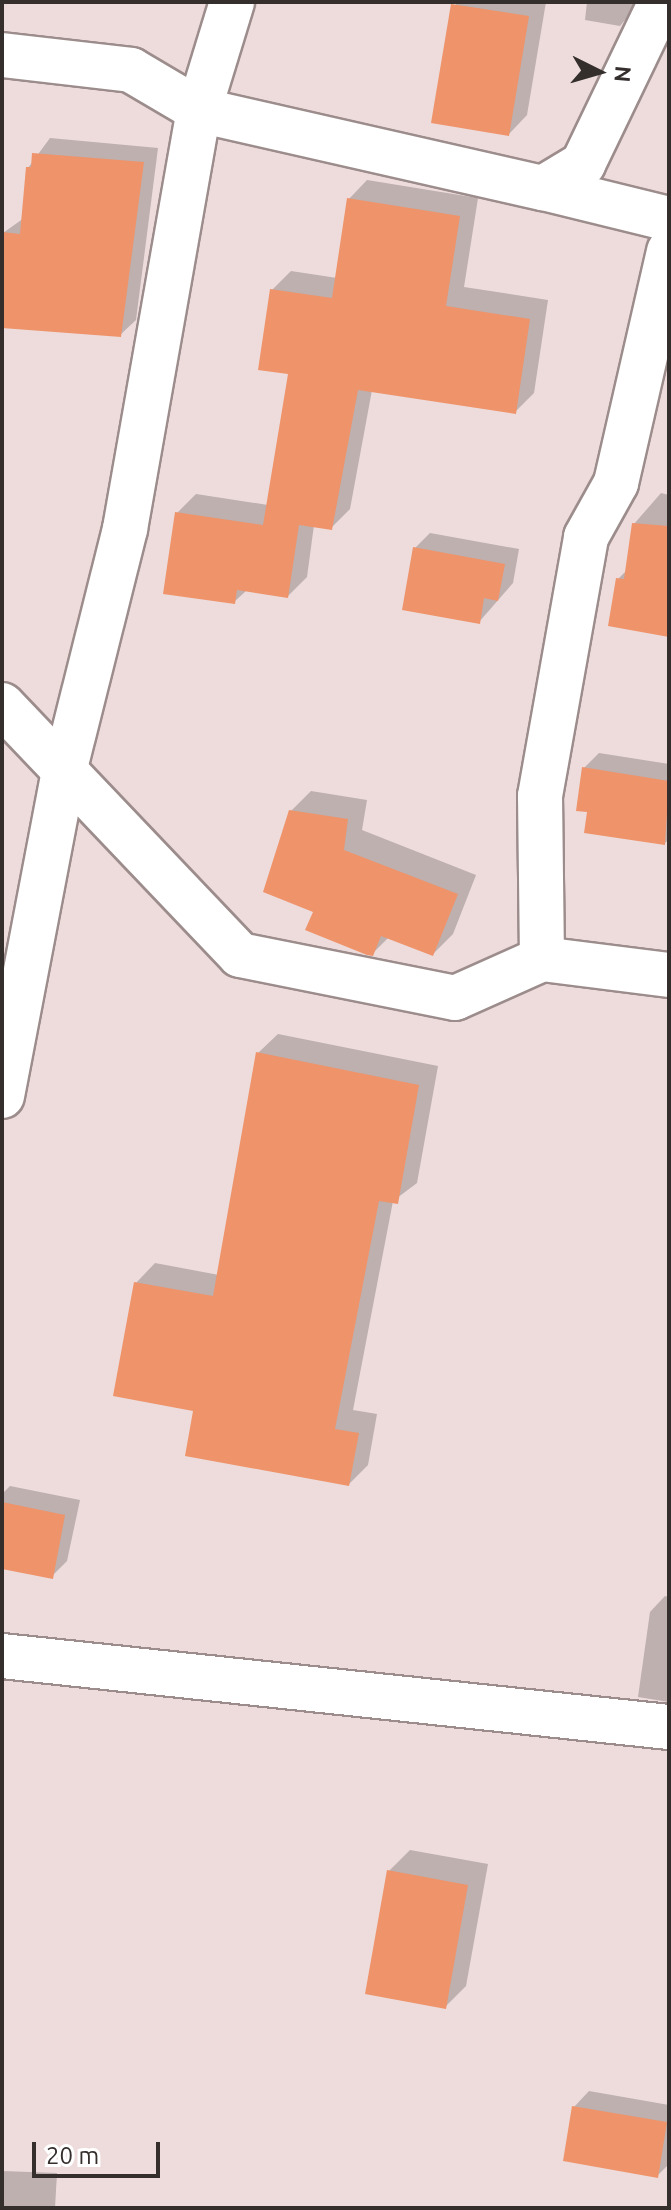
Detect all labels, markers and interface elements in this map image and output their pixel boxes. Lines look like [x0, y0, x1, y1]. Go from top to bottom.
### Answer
north arrow [559, 32, 639, 112]
text: N [610, 65, 637, 83]
scale bar [36, 2126, 164, 2176]
text: 20 m [46, 2142, 99, 2169]

